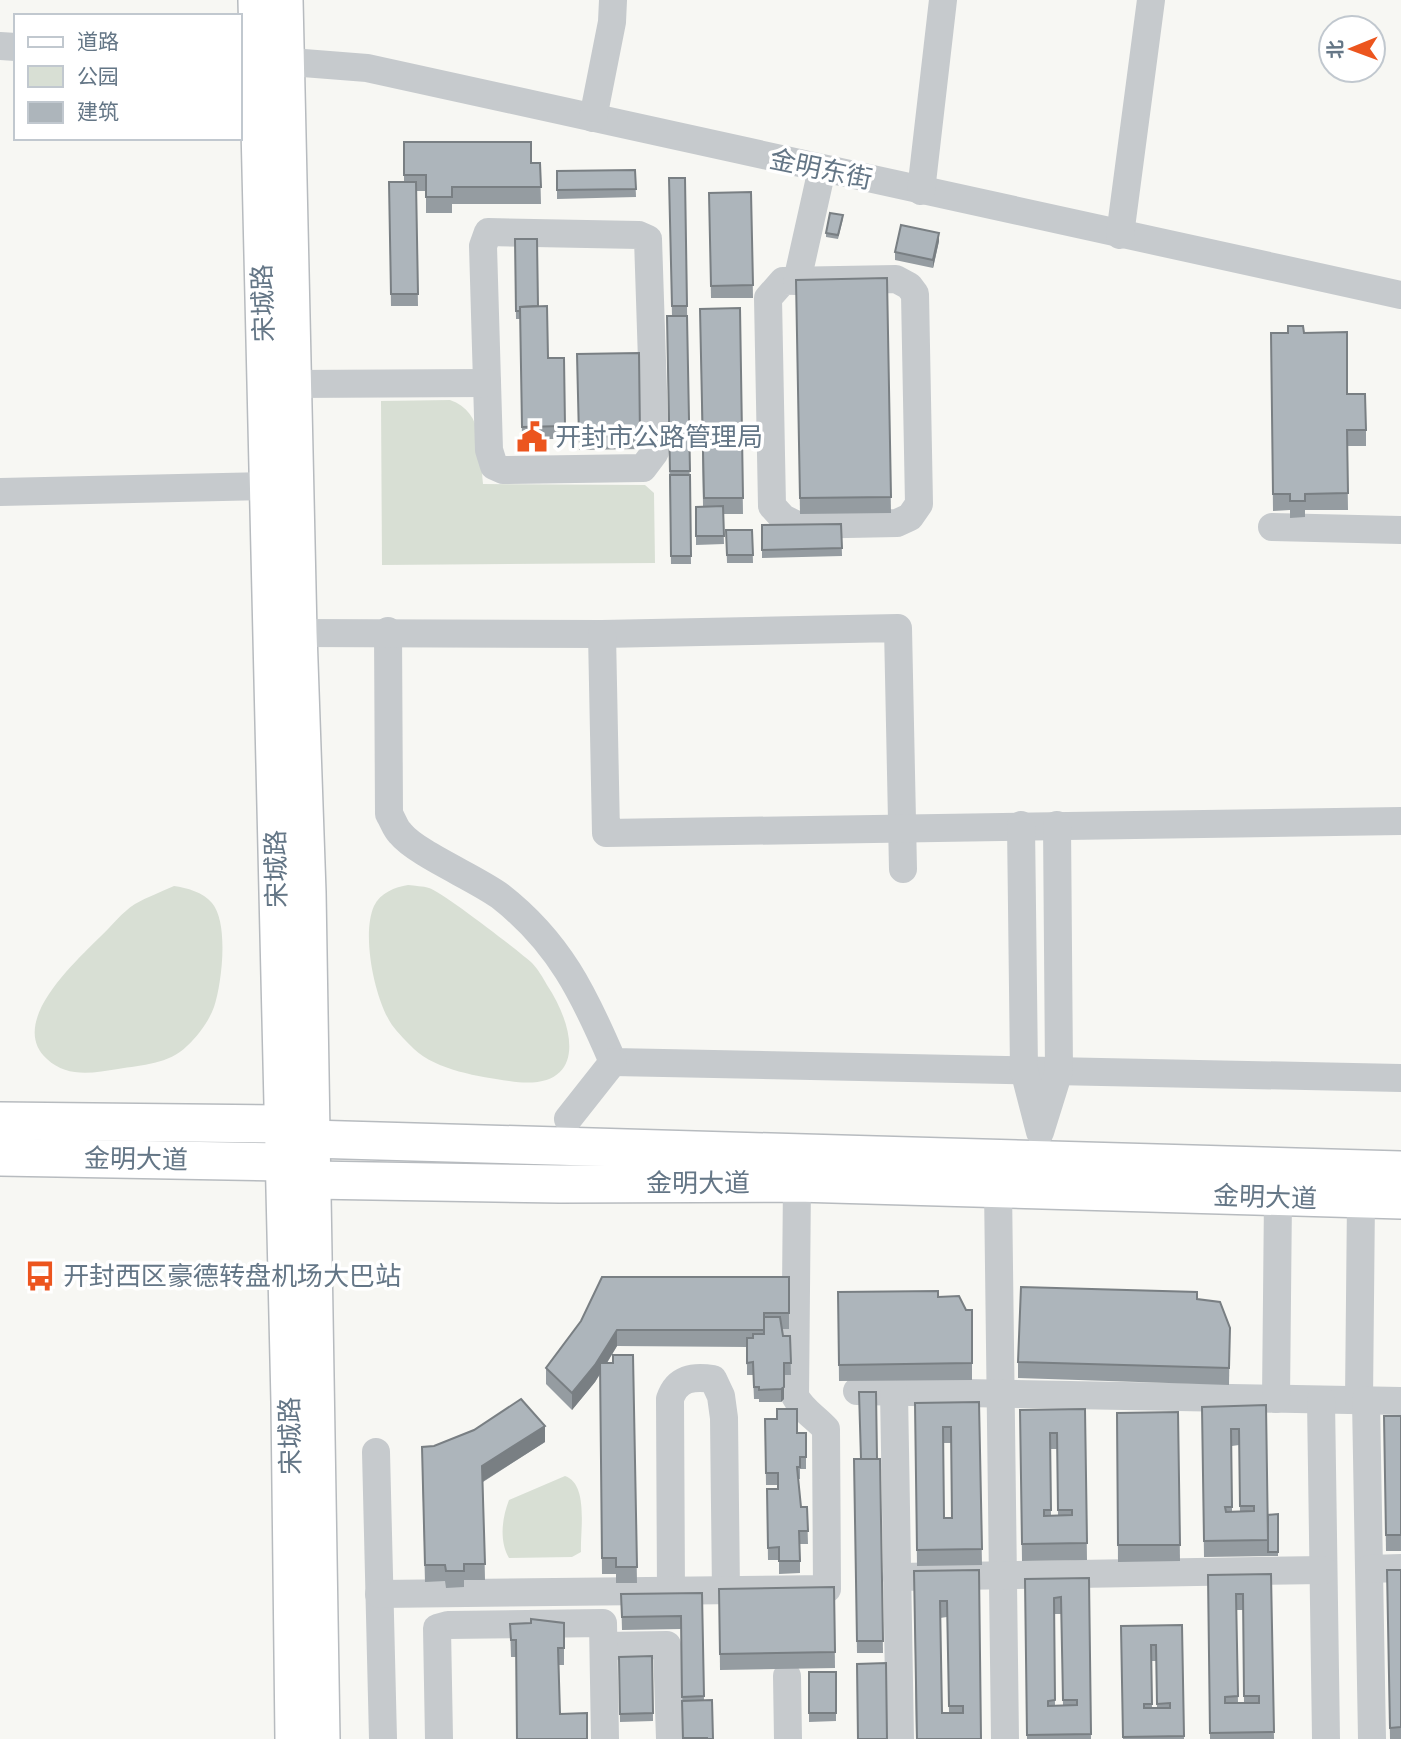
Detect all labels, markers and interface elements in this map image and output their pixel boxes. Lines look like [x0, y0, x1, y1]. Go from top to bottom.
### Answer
legend [14, 14, 242, 140]
north arrow [1317, 14, 1387, 84]
text: 道路 [77, 28, 119, 54]
text: 北 [1323, 40, 1347, 59]
text: 公园 [77, 63, 119, 89]
text: 建筑 [77, 98, 119, 124]
street label: 金明东街 [767, 142, 875, 195]
street label: 宋城路 [245, 263, 280, 343]
public building icon: 开封市公路管理局 [515, 420, 549, 454]
place label: 开封市公路管理局 [555, 420, 763, 453]
street label: 宋城路 [258, 830, 293, 908]
street label: 金明大道 [84, 1141, 188, 1176]
street label: 金明大道 [646, 1166, 750, 1199]
street label: 金明大道 [1212, 1178, 1318, 1215]
bus stop icon: 开封西区豪德转盘机场大巴站 [23, 1259, 57, 1293]
place label: 开封西区豪德转盘机场大巴站 [63, 1259, 401, 1292]
street label: 宋城路 [272, 1397, 307, 1475]

